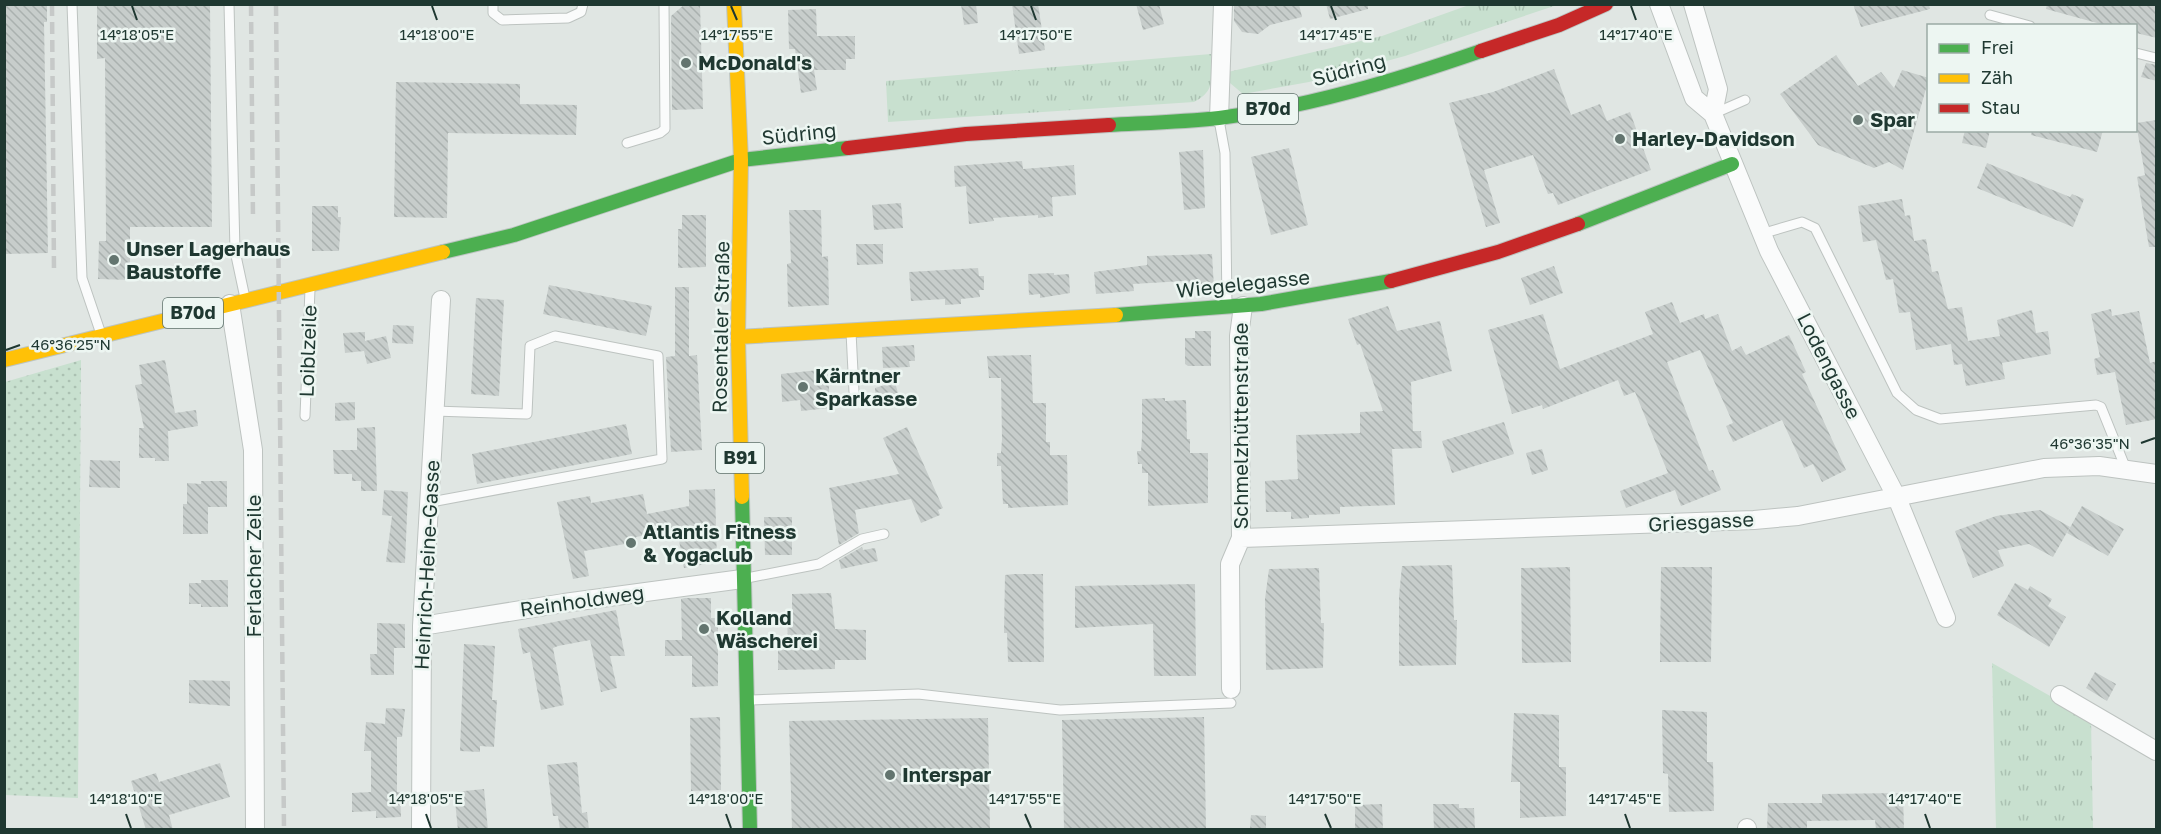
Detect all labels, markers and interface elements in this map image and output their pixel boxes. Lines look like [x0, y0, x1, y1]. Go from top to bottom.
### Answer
legend [1927, 24, 2137, 132]
text: 14°18'05"E [100, 25, 174, 43]
text: 14°18'00"E [400, 25, 474, 43]
text: 14°17'55"E [701, 25, 773, 43]
text: 14°17'50"E [999, 25, 1073, 43]
text: 14°17'45"E [1300, 25, 1372, 43]
text: 14°17'40"E [1599, 25, 1673, 43]
text: Frei [1981, 36, 2014, 58]
street label: Südring [1309, 48, 1388, 90]
place label: McDonald's [698, 50, 812, 74]
marker: McDonald's [679, 56, 693, 70]
text: Zäh [1981, 66, 2013, 88]
road number: B70d [1238, 94, 1298, 124]
text: Stau [1981, 96, 2020, 118]
place label: Spar [1870, 107, 1915, 131]
marker: Spar [1851, 113, 1865, 127]
street label: Südring [760, 117, 837, 149]
place label: Harley-Davidson [1632, 126, 1795, 150]
marker: Harley-Davidson [1613, 132, 1627, 146]
place label: Unser Lagerhaus Baustoffe [126, 236, 290, 283]
street label: Rosentaler Straße [707, 241, 734, 413]
marker: Unser Lagerhaus Baustoffe [107, 253, 121, 267]
street label: Wiegelegasse [1175, 264, 1311, 302]
road number: B70d [163, 298, 223, 328]
street label: Loiblzeile [293, 304, 321, 398]
street label: Lodengasse [1793, 309, 1867, 423]
street label: Schmelzhüttenstraße [1228, 323, 1252, 529]
text: 46°36'25"N [31, 335, 111, 353]
place label: Kärntner Sparkasse [815, 363, 917, 410]
marker: Kärntner Sparkasse [796, 380, 810, 394]
text: 46°36'35"N [2050, 434, 2130, 452]
road number: B91 [716, 443, 764, 473]
street label: Heinrich-Heine-Gasse [409, 459, 443, 671]
street label: Ferlacher Zeile [241, 495, 265, 637]
street label: Griesgasse [1647, 506, 1754, 536]
place label: Atlantis Fitness & Yogaclub [643, 519, 796, 566]
marker: Atlantis Fitness & Yogaclub [624, 536, 638, 550]
street label: Reinholdweg [518, 579, 646, 621]
place label: Kolland Wäscherei [716, 605, 818, 652]
marker: Kolland Wäscherei [697, 622, 711, 636]
place label: Interspar [902, 762, 992, 786]
marker: Interspar [883, 768, 897, 782]
text: 14°18'10"E [90, 789, 162, 807]
text: 14°18'05"E [389, 789, 463, 807]
text: 14°18'00"E [689, 789, 763, 807]
text: 14°17'55"E [989, 789, 1061, 807]
text: 14°17'50"E [1288, 789, 1362, 807]
text: 14°17'45"E [1589, 789, 1661, 807]
text: 14°17'40"E [1888, 789, 1962, 807]

